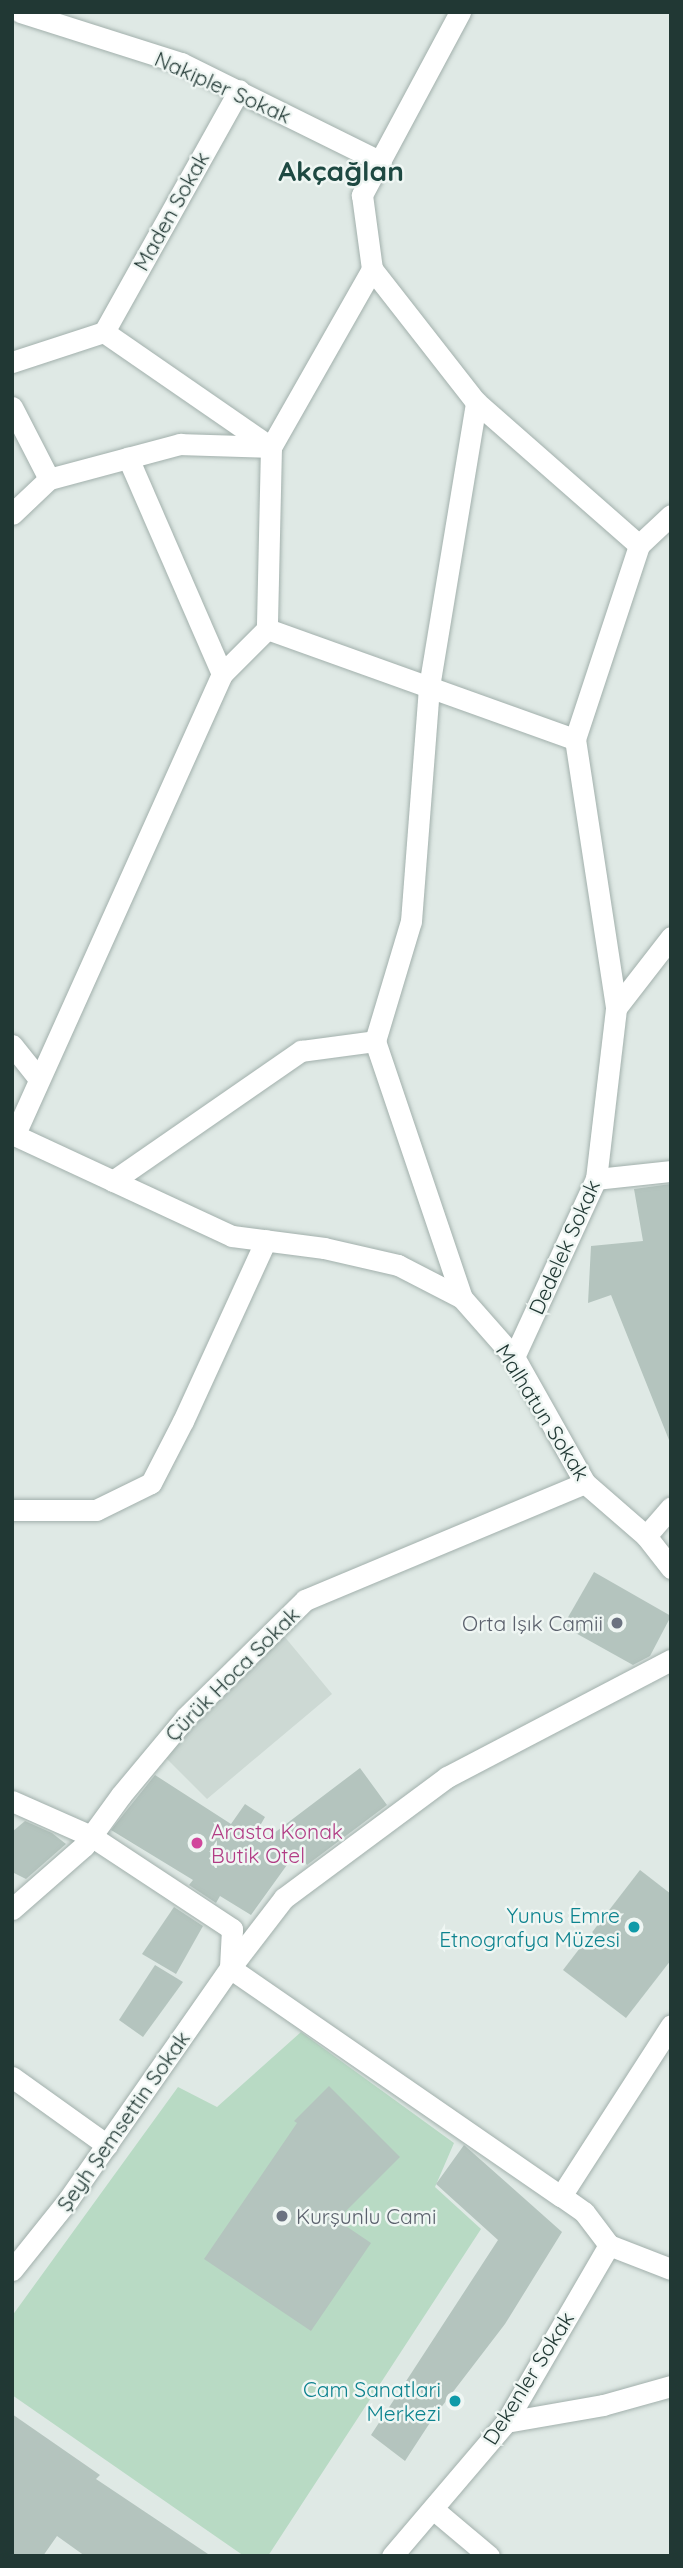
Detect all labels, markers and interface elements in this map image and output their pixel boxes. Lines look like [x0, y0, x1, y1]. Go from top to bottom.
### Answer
street label: Nakipler Sokak [151, 46, 295, 128]
street label: Maden Sokak [128, 147, 214, 275]
district label: Akçağlan [278, 154, 404, 188]
street label: Dedelek Sokak [523, 1176, 605, 1318]
street label: Malhatun Sokak [491, 1339, 595, 1485]
street label: Çürük Hoca Sokak [160, 1602, 304, 1746]
place label: Orta Işık Camii [462, 1610, 603, 1636]
marker: Orta Işık Camii [609, 1615, 625, 1631]
place label: Arasta Konak Butik Otel [211, 1818, 343, 1868]
marker: Arasta Konak Butik Otel [189, 1835, 205, 1851]
place label: Yunus Emre Etnografya Müzesi [439, 1902, 620, 1952]
marker: Yunus Emre Etnografya Müzesi [626, 1919, 642, 1935]
street label: Şeyh Şemsettin Sokak [51, 2026, 195, 2216]
place label: Kurşunlu Cami [296, 2203, 436, 2229]
marker: Kurşunlu Cami [274, 2208, 290, 2224]
street label: Dekenler Sokak [477, 2307, 579, 2449]
place label: Cam Sanatlari Merkezi [303, 2376, 441, 2426]
marker: Cam Sanatlari Merkezi [447, 2393, 463, 2409]

